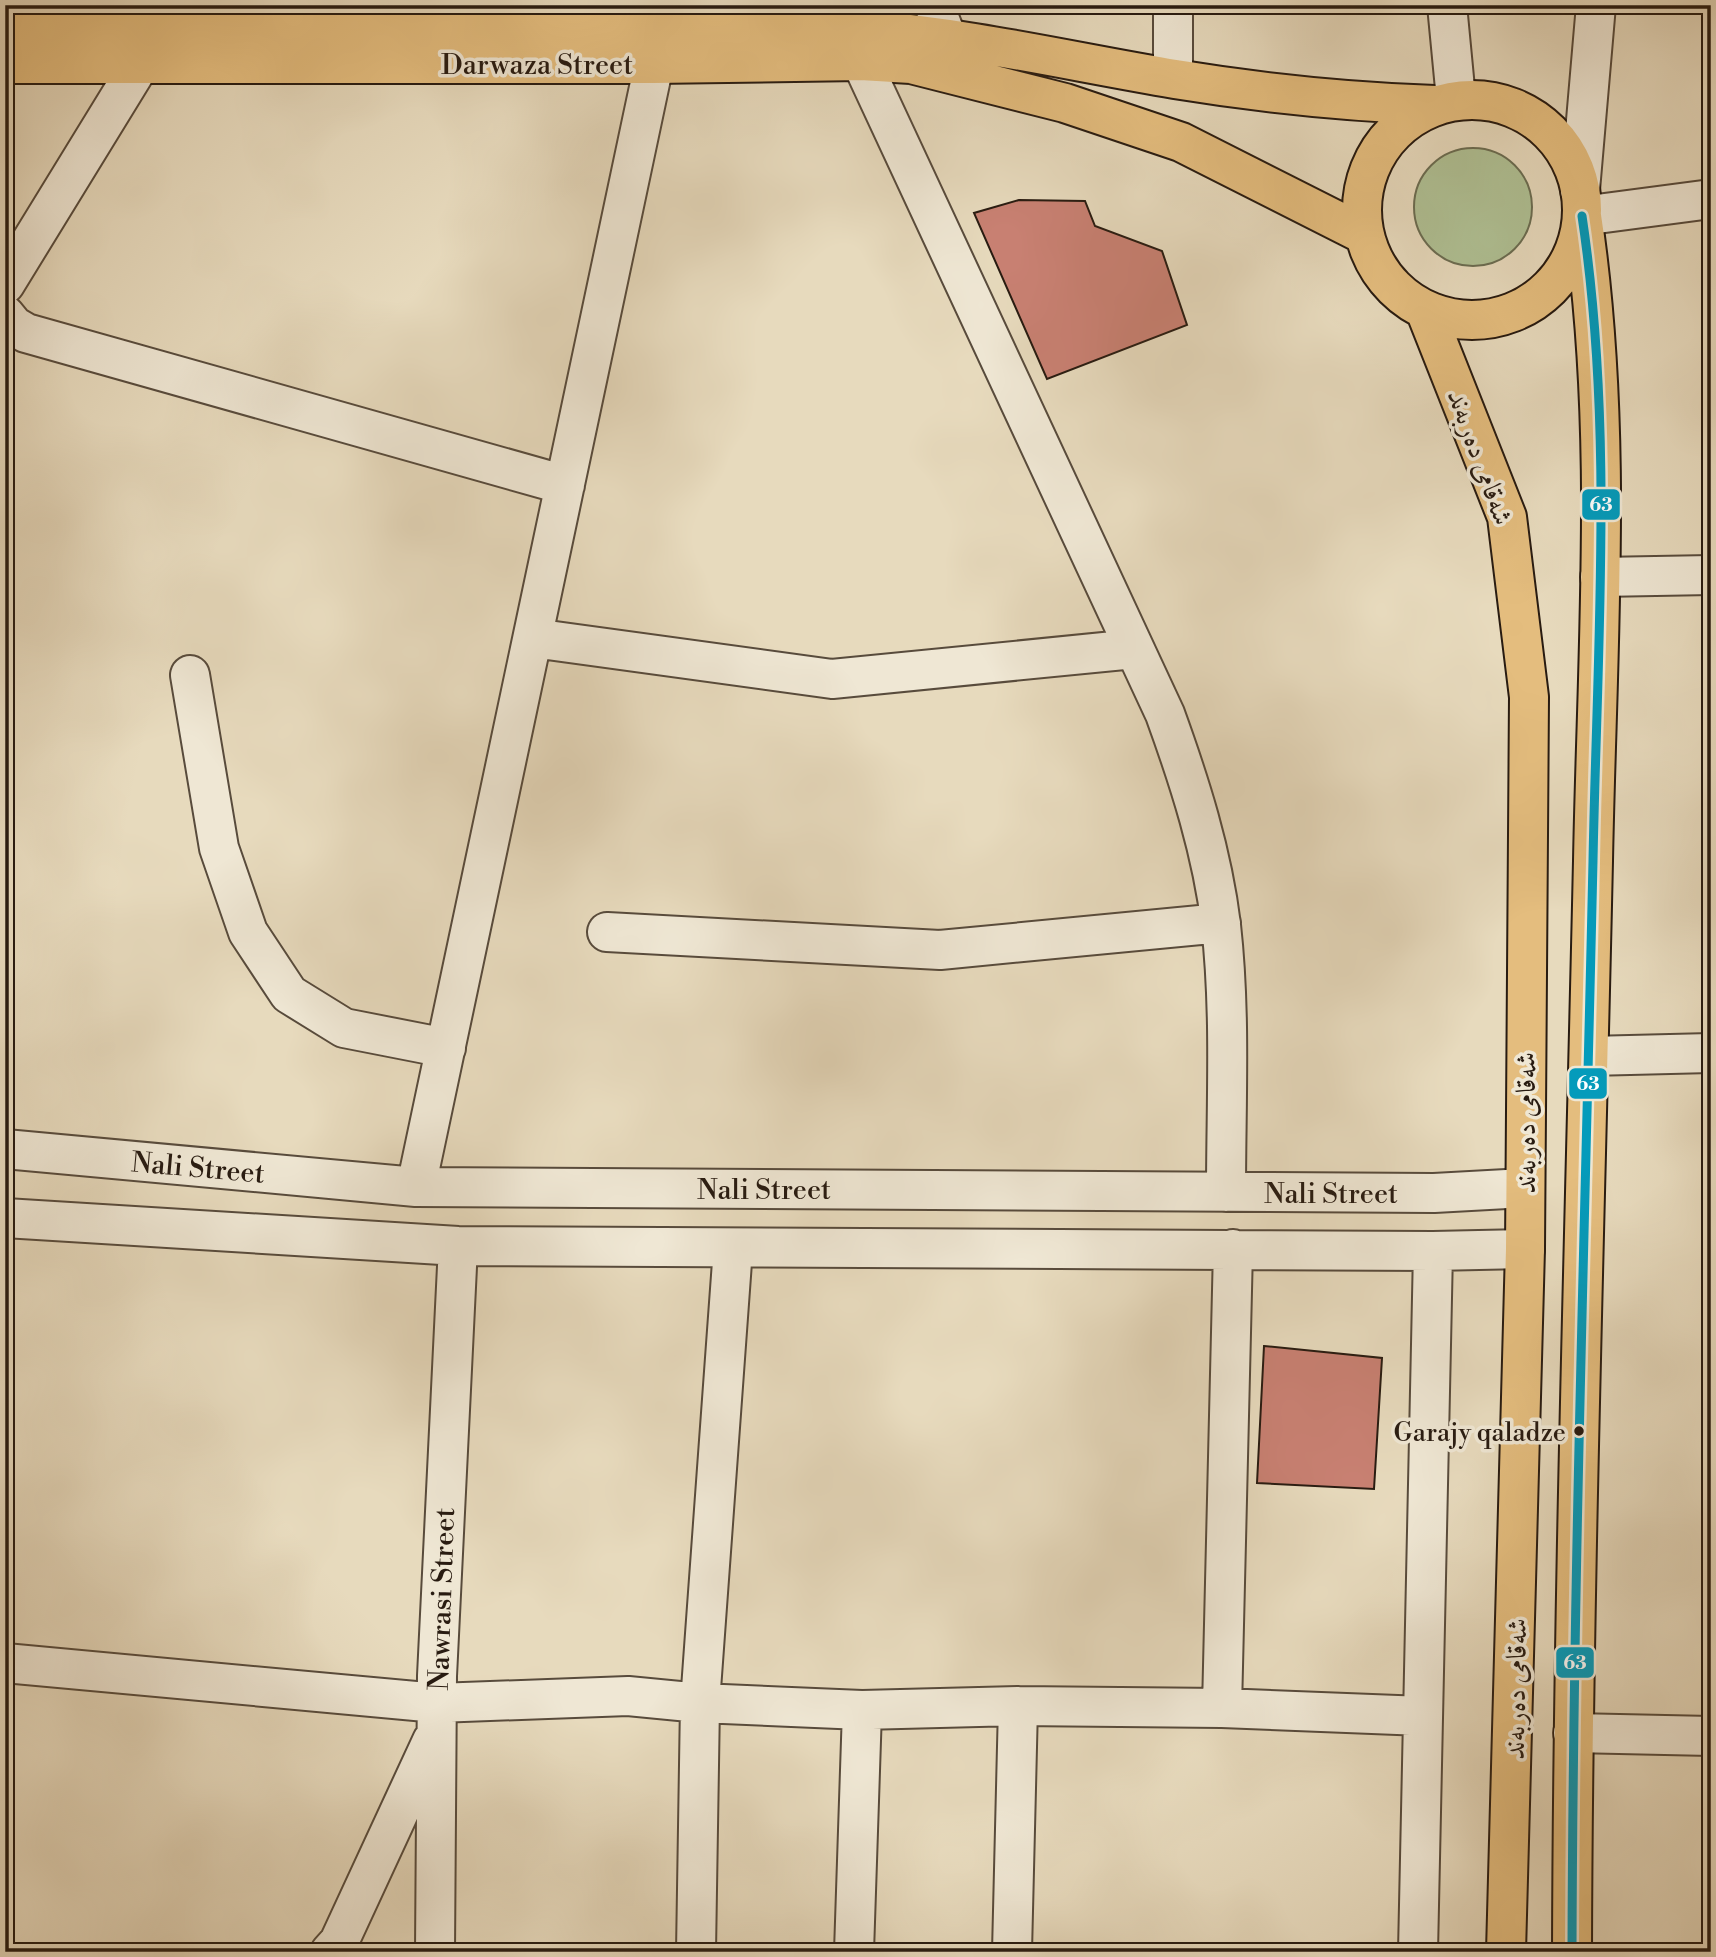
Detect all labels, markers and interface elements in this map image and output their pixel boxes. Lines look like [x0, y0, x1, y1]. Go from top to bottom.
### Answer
street label: Darwaza Street [441, 48, 633, 83]
street label: شەقامی دەربەند [1439, 385, 1520, 530]
line badge: 63 [1581, 488, 1621, 521]
text: 63 [1589, 493, 1613, 517]
street label: شەقامی دەربەند [1509, 1052, 1544, 1194]
line badge: 63 [1568, 1067, 1608, 1100]
text: 63 [1576, 1072, 1600, 1096]
street label: Nali Street [130, 1145, 266, 1192]
street label: Nali Street [697, 1173, 831, 1208]
street label: Nali Street [1264, 1177, 1398, 1212]
place label: Garajy qaladze [1394, 1417, 1566, 1449]
marker: Garajy qaladze [1572, 1424, 1586, 1438]
street label: Nawrasi Street [422, 1507, 463, 1691]
street label: شەقامی دەربەند [1498, 1618, 1535, 1760]
line badge: 63 [1555, 1646, 1595, 1679]
text: 63 [1563, 1651, 1587, 1675]

